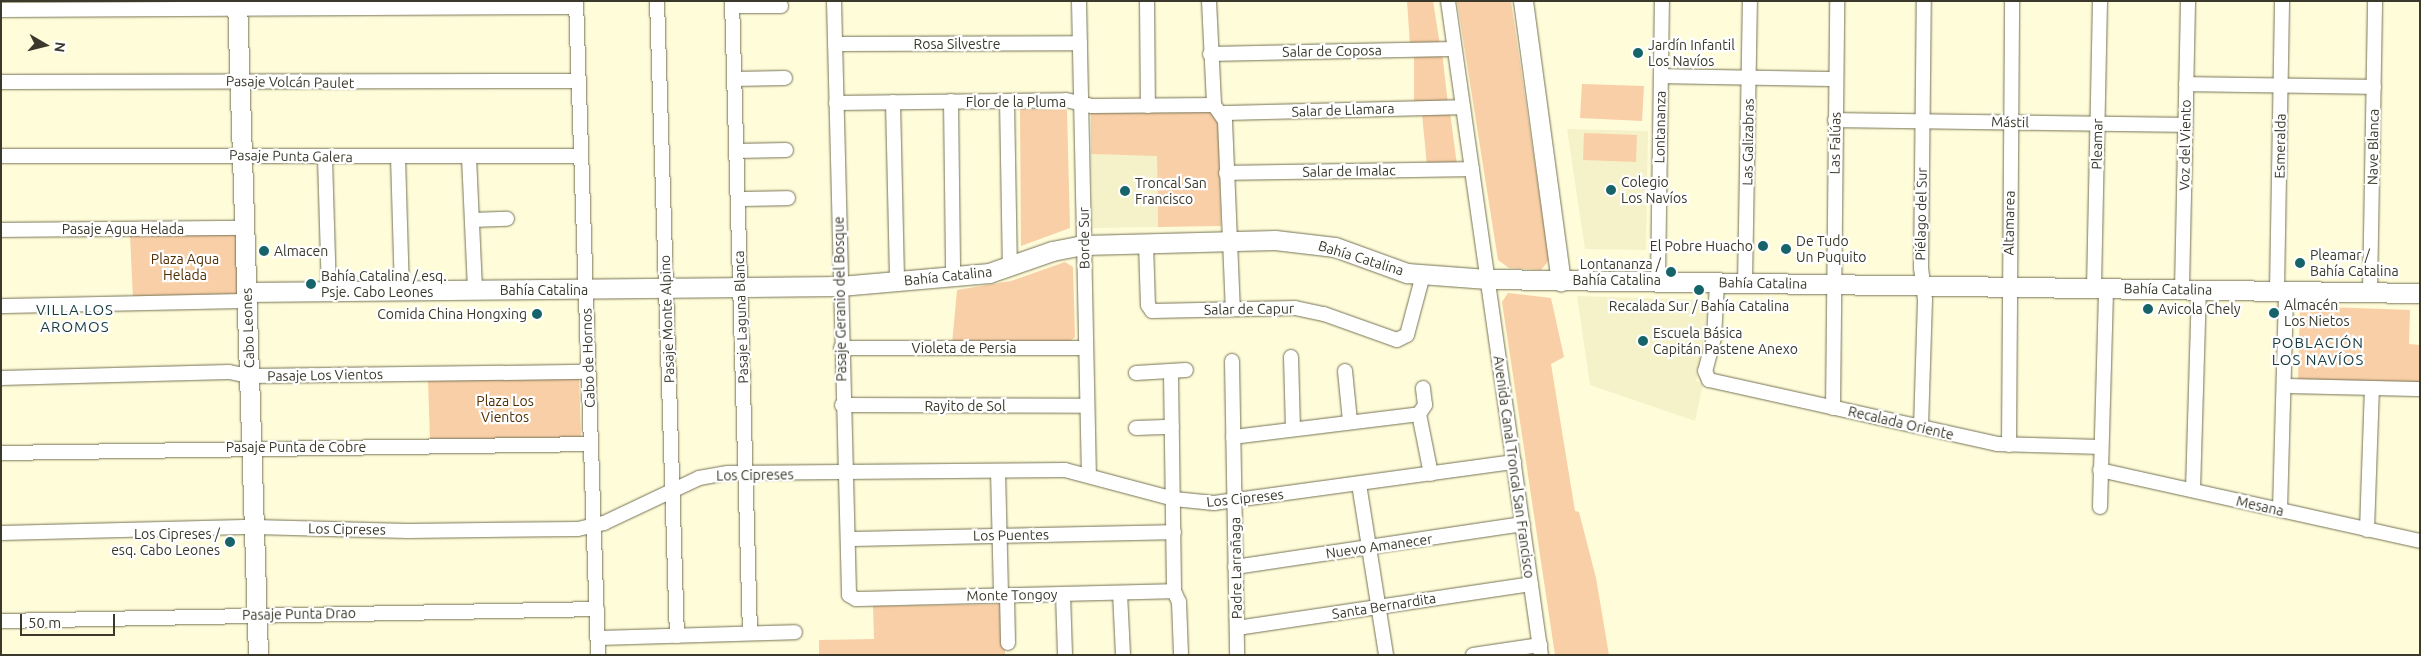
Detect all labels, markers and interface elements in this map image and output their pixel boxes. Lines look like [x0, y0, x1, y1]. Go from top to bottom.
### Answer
north arrow [20, 20, 70, 70]
street label: Rosa Silvestre [914, 36, 1000, 52]
place label: Jardín Infantil Los Navíos [1648, 37, 1735, 70]
text: N [51, 41, 69, 53]
street label: Salar de Coposa [1282, 42, 1382, 60]
marker: Jardín Infantil Los Navíos [1632, 47, 1644, 59]
street label: Pasaje Volcán Paulet [226, 72, 354, 92]
street label: Lontananza [1651, 90, 1669, 164]
street label: Flor de la Pluma [966, 94, 1066, 110]
street label: Las Galizabras [1739, 98, 1757, 186]
street label: Voz del Viento [2176, 99, 2194, 191]
street label: Salar de Llamara [1291, 100, 1395, 120]
street label: Nave Blanca [2364, 109, 2382, 185]
street label: Las Falúas [1826, 112, 1844, 174]
street label: Mástil [1991, 113, 2029, 131]
street label: Esmeralda [2271, 113, 2289, 179]
street label: Pleamar [2088, 118, 2106, 170]
street label: Pasaje Punta Galera [229, 147, 353, 165]
street label: Salar de Imalac [1302, 162, 1396, 180]
street label: Piélago del Sur [1912, 167, 1930, 261]
place label: Colegio Los Navíos [1621, 174, 1687, 206]
place label: Troncal San Francisco [1135, 175, 1207, 208]
marker: Colegio Los Navíos [1605, 184, 1617, 196]
marker: Troncal San Francisco [1119, 185, 1131, 197]
street label: Altamarea [2000, 190, 2018, 256]
street label: Borde Sur [1075, 207, 1093, 269]
street label: Pasaje Geranio del Bosque [830, 216, 850, 382]
street label: Pasaje Agua Helada [62, 221, 184, 237]
place label: De Tudo Un Puquito [1796, 233, 1866, 266]
street label: Bahía Catalina [1316, 237, 1406, 279]
place label: El Pobre Huacho [1650, 238, 1753, 254]
marker: El Pobre Huacho [1757, 240, 1769, 252]
place label: Almacen [274, 243, 328, 259]
marker: De Tudo Un Puquito [1780, 243, 1792, 255]
marker: Almacen [258, 245, 270, 257]
place label: Pleamar / Bahía Catalina [2310, 247, 2399, 280]
street label: Pasaje Laguna Blanca [730, 250, 752, 384]
park label: Plaza Agua Helada [151, 251, 219, 284]
street label: Pasaje Monte Alpino [656, 255, 678, 383]
place label: Lontananza / Bahía Catalina [1572, 256, 1661, 288]
marker: Pleamar / Bahía Catalina [2294, 257, 2306, 269]
street label: Bahía Catalina [903, 263, 993, 289]
marker: Lontananza / Bahía Catalina [1665, 266, 1677, 278]
place label: Bahía Catalina / esq. Psje. Cabo Leones [321, 268, 447, 300]
street label: Bahía Catalina [1719, 274, 1807, 292]
marker: Bahía Catalina / esq. Psje. Cabo Leones [305, 278, 317, 290]
street label: Bahía Catalina [2124, 280, 2212, 298]
street label: Bahía Catalina [500, 282, 588, 298]
marker: Recalada Sur / Bahía Catalina [1693, 284, 1705, 296]
street label: Cabo Leones [238, 288, 258, 368]
place label: Almacén Los Nietos [2284, 297, 2349, 330]
place label: Recalada Sur / Bahía Catalina [1609, 298, 1789, 314]
district label: VILLA LOS AROMOS [35, 300, 115, 335]
street label: Salar de Capur [1204, 300, 1294, 318]
place label: Avicola Chely [2158, 301, 2241, 317]
marker: Avicola Chely [2142, 303, 2154, 315]
place label: Comida China Hongxing [377, 306, 527, 322]
marker: Almacén Los Nietos [2268, 307, 2280, 319]
marker: Comida China Hongxing [531, 308, 543, 320]
street label: Cabo de Hornos [578, 308, 598, 408]
place label: Escuela Básica Capitán Pastene Anexo [1653, 325, 1798, 358]
district label: POBLACIÓN LOS NAVÍOS [2270, 333, 2366, 368]
marker: Escuela Básica Capitán Pastene Anexo [1637, 335, 1649, 347]
street label: Violeta de Persia [911, 340, 1017, 356]
street label: Avenida Canal Troncal San Francisco [1490, 355, 1538, 579]
street label: Pasaje Los Vientos [267, 366, 383, 384]
park label: Plaza Los Vientos [476, 393, 534, 426]
street label: Rayito de Sol [924, 398, 1006, 414]
street label: Recalada Oriente [1846, 403, 1956, 443]
street label: Pasaje Punta de Cobre [226, 439, 366, 455]
street label: Los Cipreses [716, 466, 794, 484]
street label: Los Cipreses [1205, 486, 1285, 510]
street label: Mesana [2235, 492, 2285, 520]
street label: Padre Larrañaga [1227, 517, 1245, 619]
street label: Los Cipreses [308, 520, 386, 538]
place label: Los Cipreses / esq. Cabo Leones [111, 526, 220, 558]
street label: Los Puentes [973, 526, 1049, 544]
street label: Nuevo Amanecer [1325, 530, 1433, 562]
marker: Los Cipreses / esq. Cabo Leones [224, 536, 236, 548]
street label: Monte Tongoy [966, 586, 1058, 604]
street label: Santa Bernardita [1331, 589, 1437, 623]
scale bar [22, 604, 118, 636]
street label: Pasaje Punta Drao [242, 605, 356, 623]
text: 50 m [28, 614, 61, 631]

